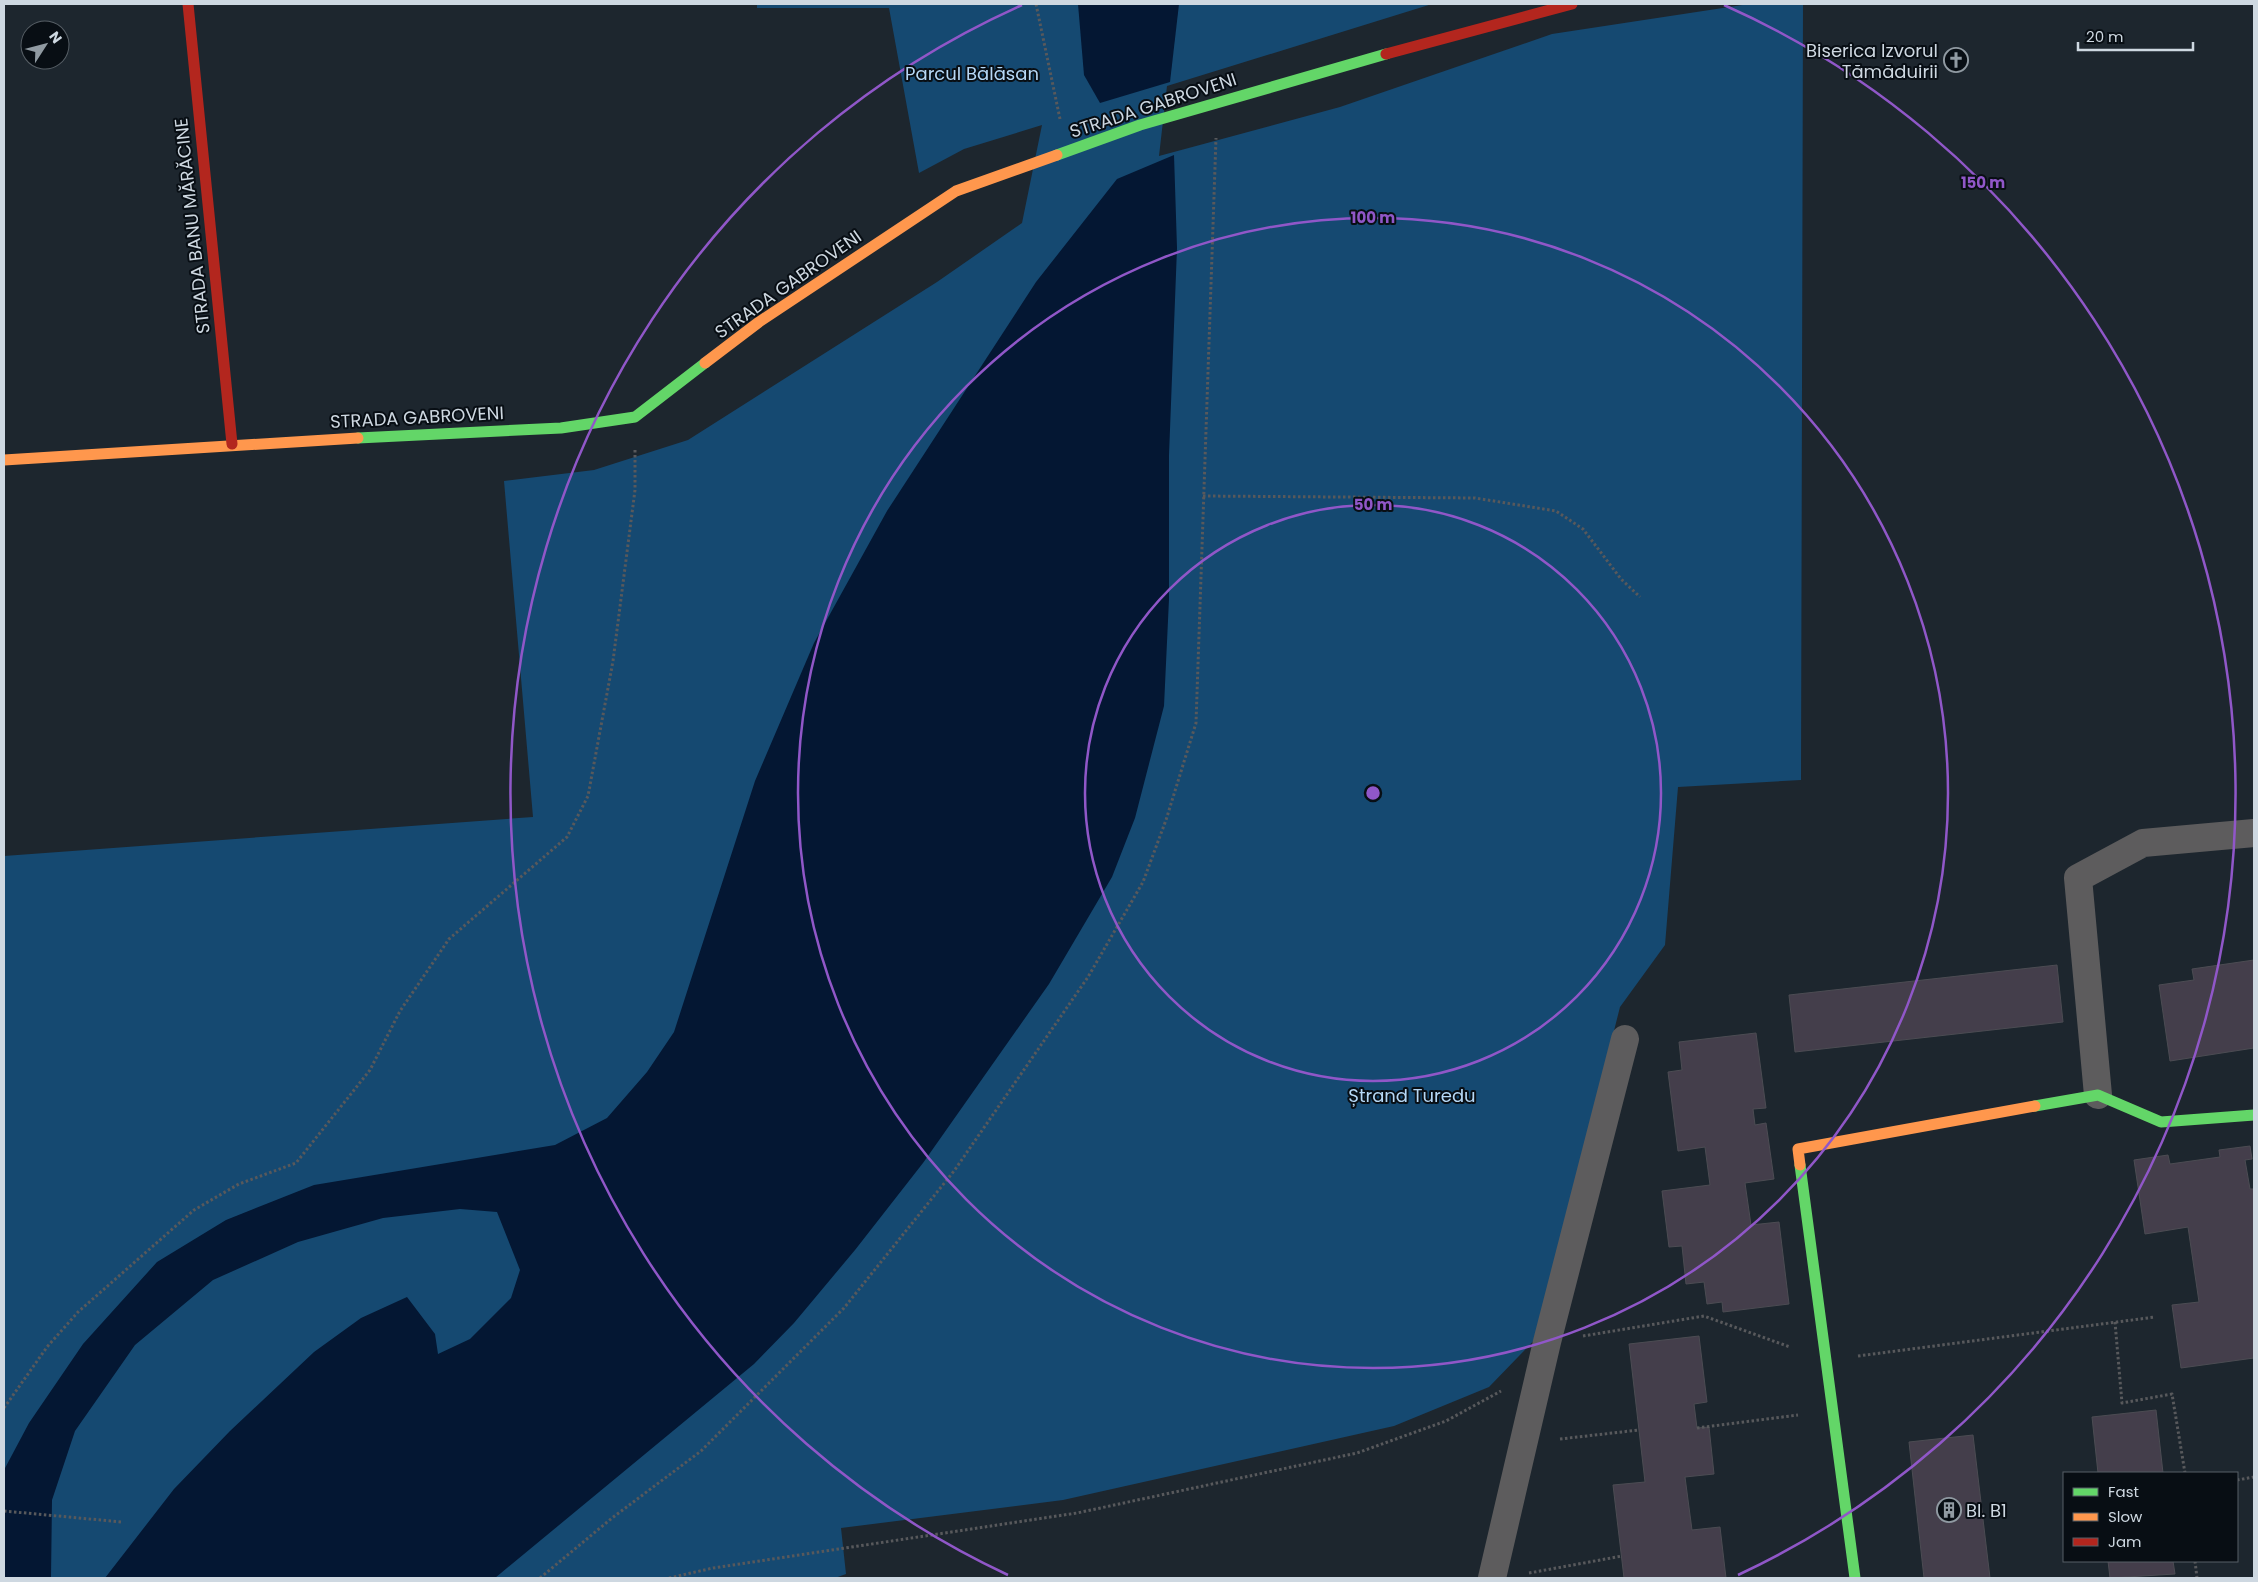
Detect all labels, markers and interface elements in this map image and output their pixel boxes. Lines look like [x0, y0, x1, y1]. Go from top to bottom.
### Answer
north arrow [20, 20, 70, 70]
scale bar [2078, 20, 2193, 52]
text: 20 m [2086, 26, 2124, 47]
text: N [44, 27, 67, 47]
place label: Biserica Izvorul Tămăduirii [1806, 38, 1938, 84]
church icon: Biserica Izvorul Tămăduirii [1943, 47, 1969, 73]
park label: Parcul Bălăsan [905, 61, 1039, 86]
street label: STRADA GABROVENI [1066, 66, 1240, 144]
street label: STRADA BANU MĂRĂCINE [168, 117, 216, 335]
text: 150 m [1961, 172, 2005, 193]
text: 100 m [1351, 207, 1395, 228]
street label: STRADA GABROVENI [710, 224, 866, 344]
street label: STRADA GABROVENI [330, 400, 504, 434]
text: 50 m [1354, 494, 1392, 515]
centre of rings [1364, 784, 1382, 802]
park label: Ștrand Turedu [1348, 1083, 1476, 1108]
legend [2063, 1472, 2238, 1562]
text: Fast [2108, 1481, 2139, 1502]
building icon: Bl. B1 [1936, 1497, 1962, 1523]
place label: Bl. B1 [1966, 1498, 2007, 1523]
text: Slow [2108, 1506, 2143, 1527]
text: Jam [2108, 1531, 2142, 1552]

